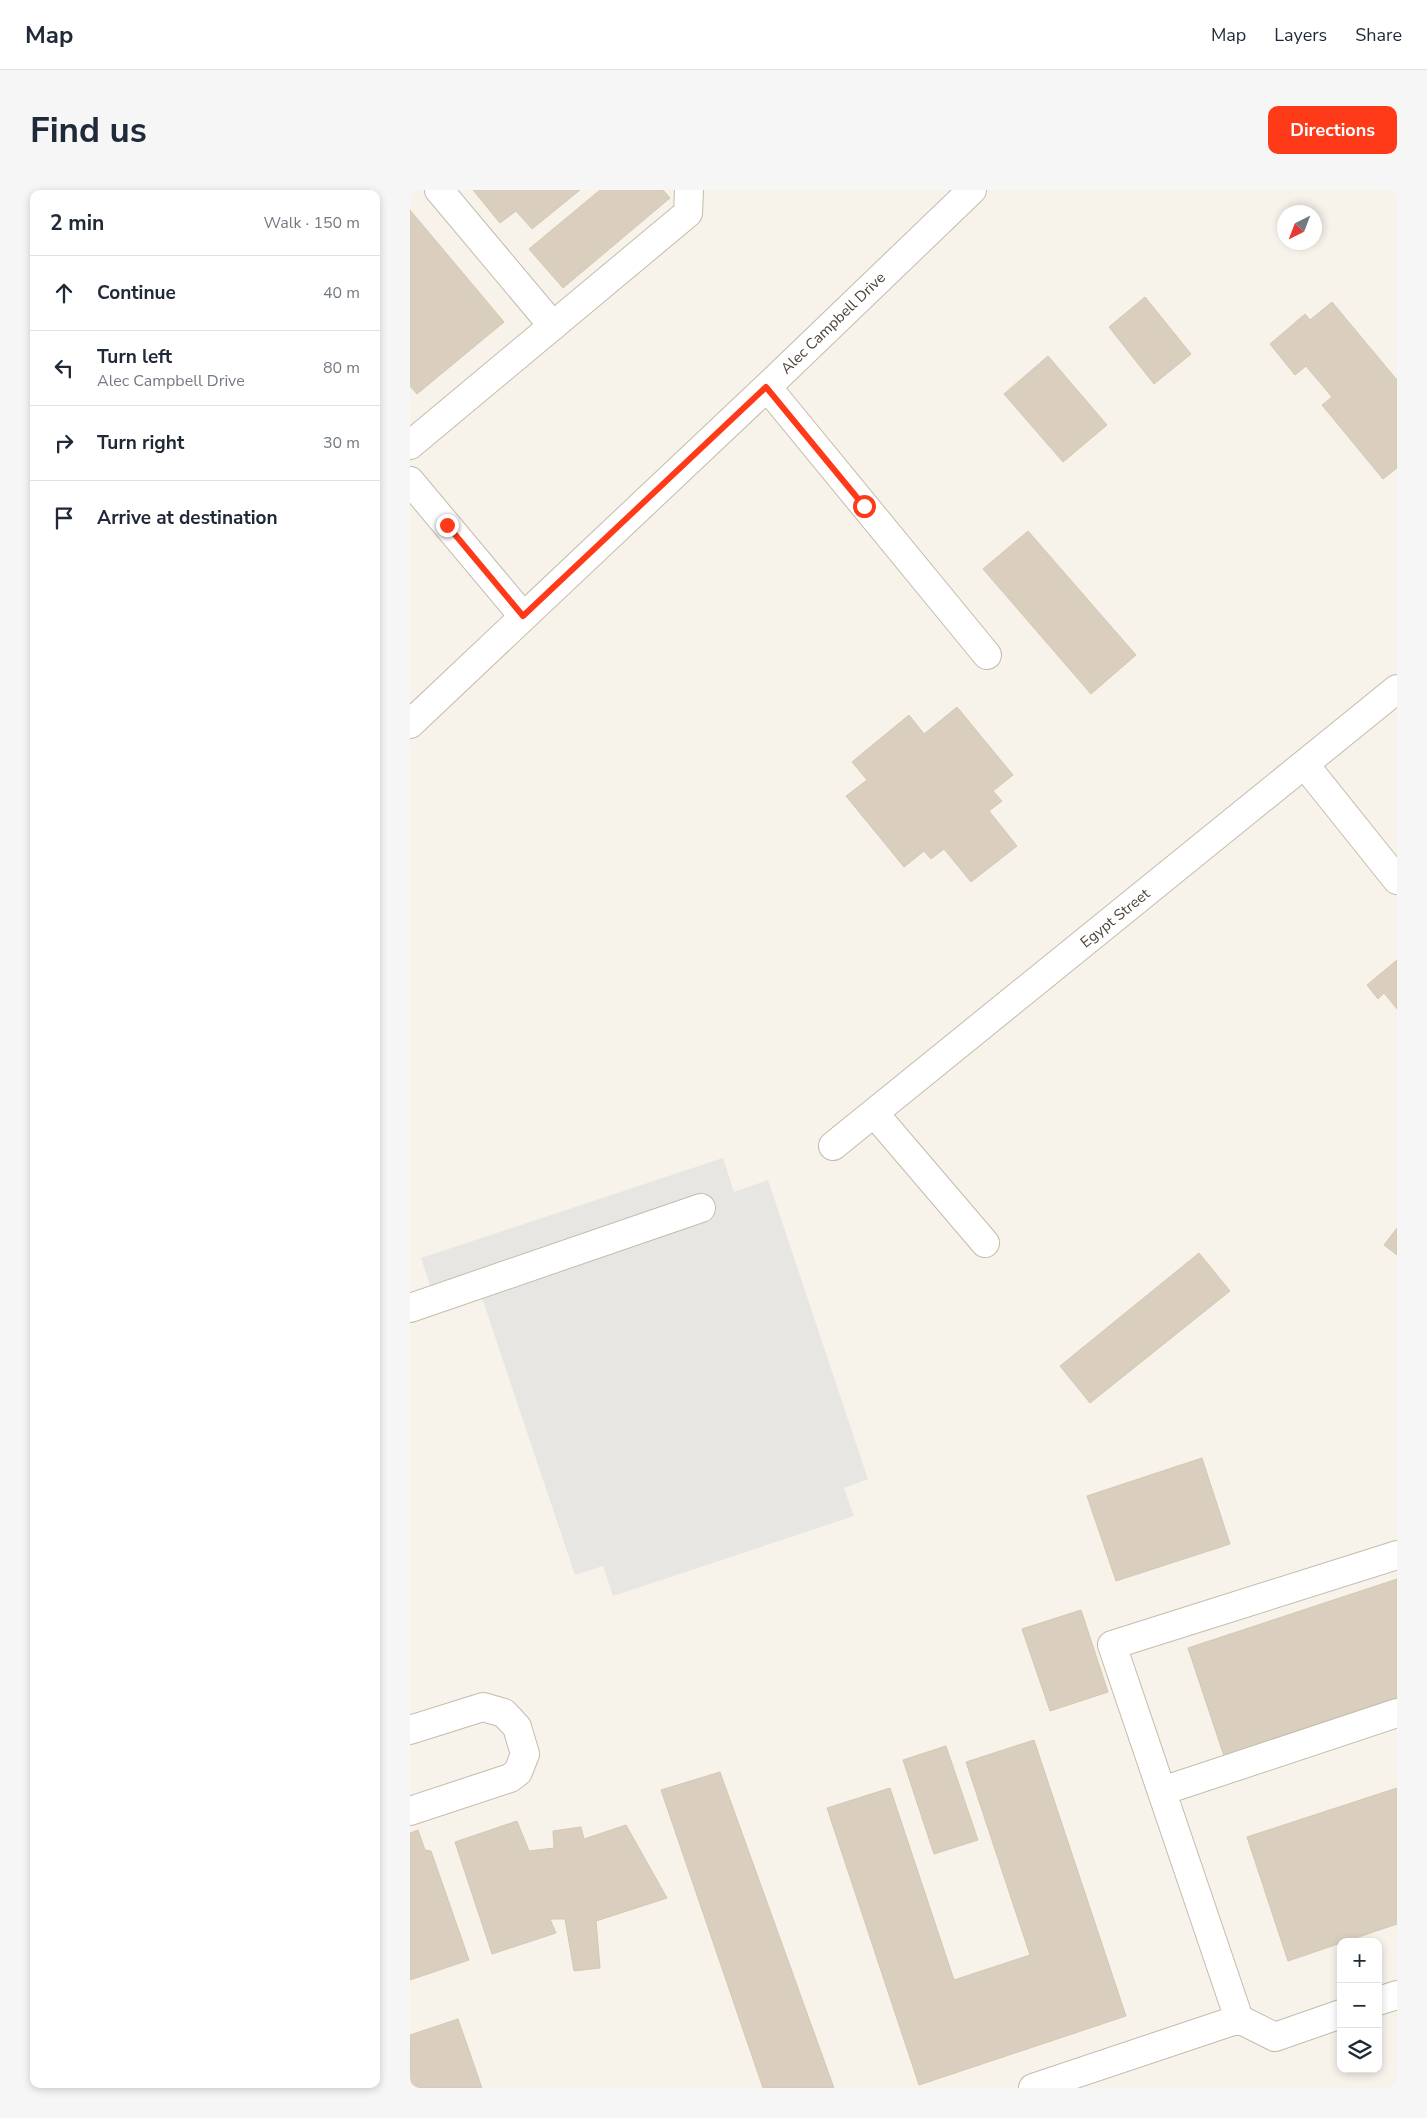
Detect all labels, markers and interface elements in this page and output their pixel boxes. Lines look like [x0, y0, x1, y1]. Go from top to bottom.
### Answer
text: Map [25, 19, 73, 51]
text: Map [1211, 23, 1246, 47]
text: Layers [1274, 23, 1327, 47]
text: Share [1355, 23, 1402, 47]
button: Directions [1268, 106, 1397, 154]
text: Find us [30, 107, 147, 154]
north arrow [1277, 205, 1322, 250]
text: 2 min [50, 209, 104, 237]
text: Walk · 150 m [264, 212, 360, 234]
street label: Alec Campbell Drive [776, 268, 890, 378]
icon: ahead [50, 279, 78, 307]
text: Continue [97, 280, 176, 306]
text: 40 m [323, 282, 360, 304]
text: Turn left [97, 344, 172, 370]
icon: left [50, 354, 78, 382]
text: 80 m [323, 357, 360, 379]
text: Alec Campbell Drive [97, 370, 245, 392]
icon: right [50, 429, 78, 457]
text: Turn right [97, 430, 184, 456]
text: 30 m [323, 432, 360, 454]
route start [853, 495, 876, 518]
icon: arrive [50, 504, 78, 532]
text: Arrive at destination [97, 505, 278, 531]
route end [436, 514, 459, 537]
street label: Egypt Street [1076, 883, 1154, 952]
map controls [1337, 1938, 1382, 2073]
button: + [1337, 1938, 1382, 1983]
button: − [1337, 1983, 1382, 2028]
button: layers [1337, 2028, 1382, 2073]

